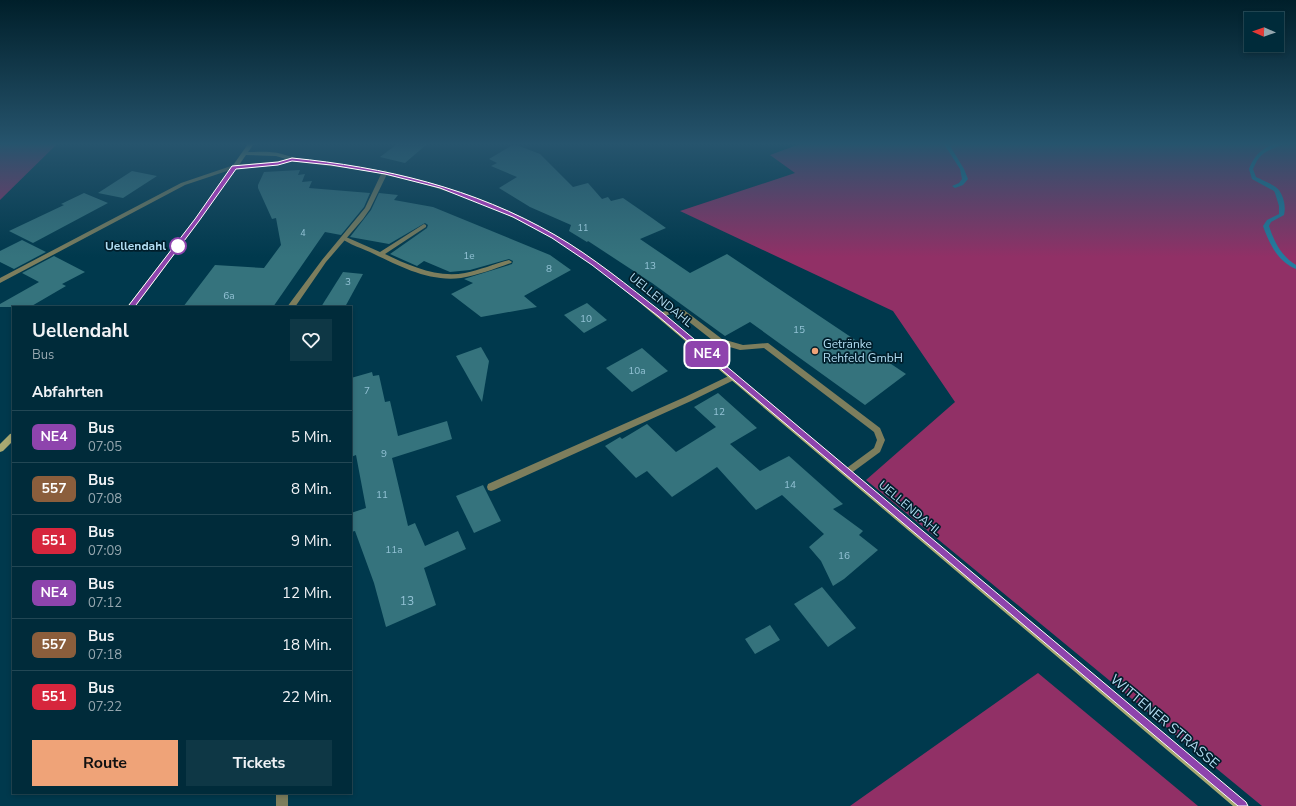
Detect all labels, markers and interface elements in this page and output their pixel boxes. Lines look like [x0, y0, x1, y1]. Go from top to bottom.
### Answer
north arrow [1244, 12, 1284, 52]
map controls [1244, 12, 1284, 52]
house number: 11 [578, 222, 588, 234]
house number: 4 [300, 227, 306, 239]
marker: Uellendahl [169, 237, 187, 255]
place label: Uellendahl [105, 238, 166, 254]
house number: 1e [463, 249, 475, 263]
house number: 13 [644, 259, 656, 273]
house number: 8 [546, 262, 552, 276]
street label: UELLENDAHL [626, 269, 697, 331]
house number: 3 [345, 275, 351, 289]
house number: 6a [223, 289, 235, 303]
house number: 10 [580, 312, 592, 326]
text: Uellendahl [32, 318, 129, 344]
button: heart [290, 319, 332, 361]
house number: 15 [793, 323, 805, 337]
place label: Getränke Rehfeld GmbH [823, 336, 903, 366]
line badge: NE4 [684, 341, 730, 367]
text: NE4 [693, 344, 721, 363]
text: Bus [32, 346, 54, 364]
marker: Getränke Rehfeld GmbH [810, 346, 820, 356]
house number: 10a [628, 364, 646, 378]
text: Abfahrten [32, 382, 103, 402]
house number: 7 [364, 384, 370, 398]
house number: 12 [713, 405, 725, 419]
text: Bus [88, 418, 114, 438]
text: NE4 [40, 427, 68, 446]
text: 5 Min. [291, 427, 332, 447]
text: 07:05 [88, 438, 122, 456]
house number: 9 [381, 447, 387, 461]
text: Bus [88, 470, 114, 490]
street label: UELLENDAHL [875, 477, 945, 539]
house number: 14 [784, 478, 796, 492]
text: 557 [41, 479, 67, 498]
text: 8 Min. [291, 479, 332, 499]
house number: 11 [376, 488, 388, 502]
text: 07:08 [88, 490, 122, 508]
text: Bus [88, 522, 114, 542]
text: 551 [41, 531, 67, 550]
text: 9 Min. [291, 531, 332, 551]
text: 07:09 [88, 542, 122, 560]
house number: 11a [385, 543, 403, 557]
house number: 16 [838, 549, 850, 563]
text: Bus [88, 574, 114, 594]
text: NE4 [40, 583, 68, 602]
text: 12 Min. [282, 583, 332, 603]
house number: 13 [400, 593, 414, 609]
text: 07:12 [88, 594, 122, 612]
text: Bus [88, 626, 114, 646]
text: 557 [41, 635, 67, 654]
text: 18 Min. [282, 635, 332, 655]
text: 07:18 [88, 646, 122, 664]
street label: WITTENER STRASSE [1106, 670, 1223, 773]
text: Bus [88, 678, 114, 698]
text: 551 [41, 687, 67, 706]
text: 22 Min. [282, 687, 332, 707]
text: 07:22 [88, 698, 122, 716]
button: Route [32, 740, 178, 786]
button: Tickets [186, 740, 332, 786]

